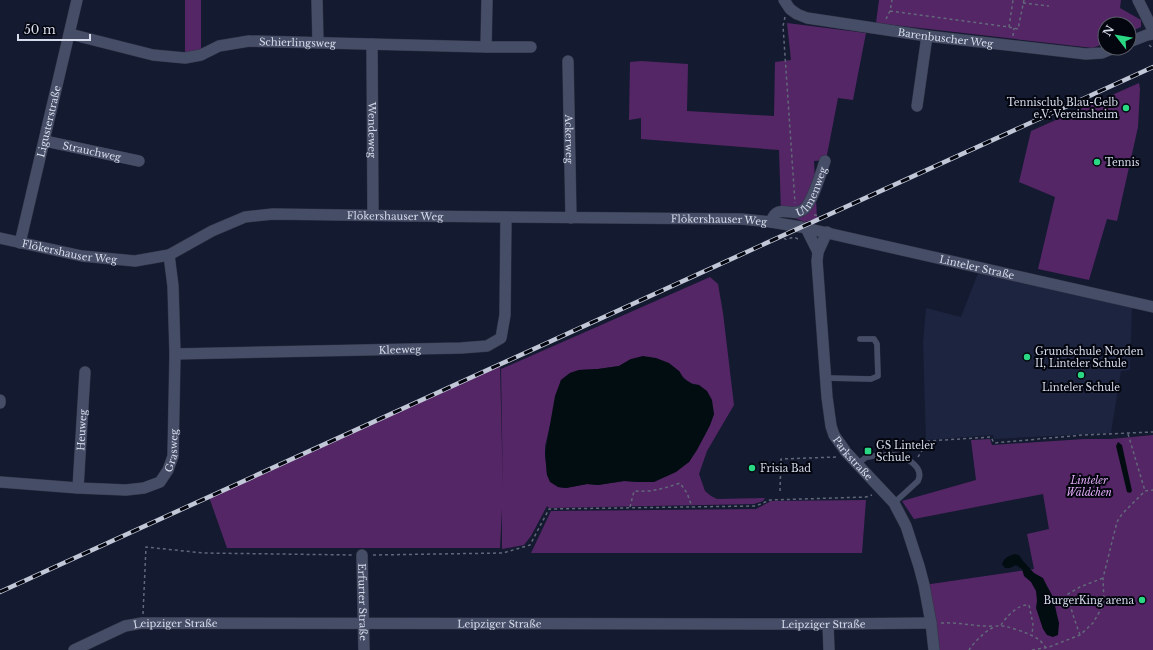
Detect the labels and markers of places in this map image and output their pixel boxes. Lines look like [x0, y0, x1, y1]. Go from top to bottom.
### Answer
place label: Tennisclub Blau-Gelb e.V. Vereinsheim [1007, 96, 1118, 121]
marker: Tennisclub Blau-Gelb e.V. Vereinsheim [1121, 103, 1131, 113]
place label: Tennis [1105, 156, 1140, 169]
marker: Tennis [1092, 157, 1102, 167]
place label: Grundschule Norden II, Linteler Schule [1035, 345, 1144, 370]
marker: Grundschule Norden II, Linteler Schule [1022, 352, 1032, 362]
marker: Linteler Schule [1076, 370, 1086, 380]
place label: Linteler Schule [1042, 381, 1120, 394]
place label: GS Linteler Schule [876, 439, 935, 464]
marker: GS Linteler Schule [863, 446, 873, 456]
place label: Frisia Bad [760, 462, 811, 475]
marker: Frisia Bad [747, 463, 757, 473]
place label: BurgerKing arena [1044, 594, 1134, 607]
marker: BurgerKing arena [1137, 595, 1147, 605]

